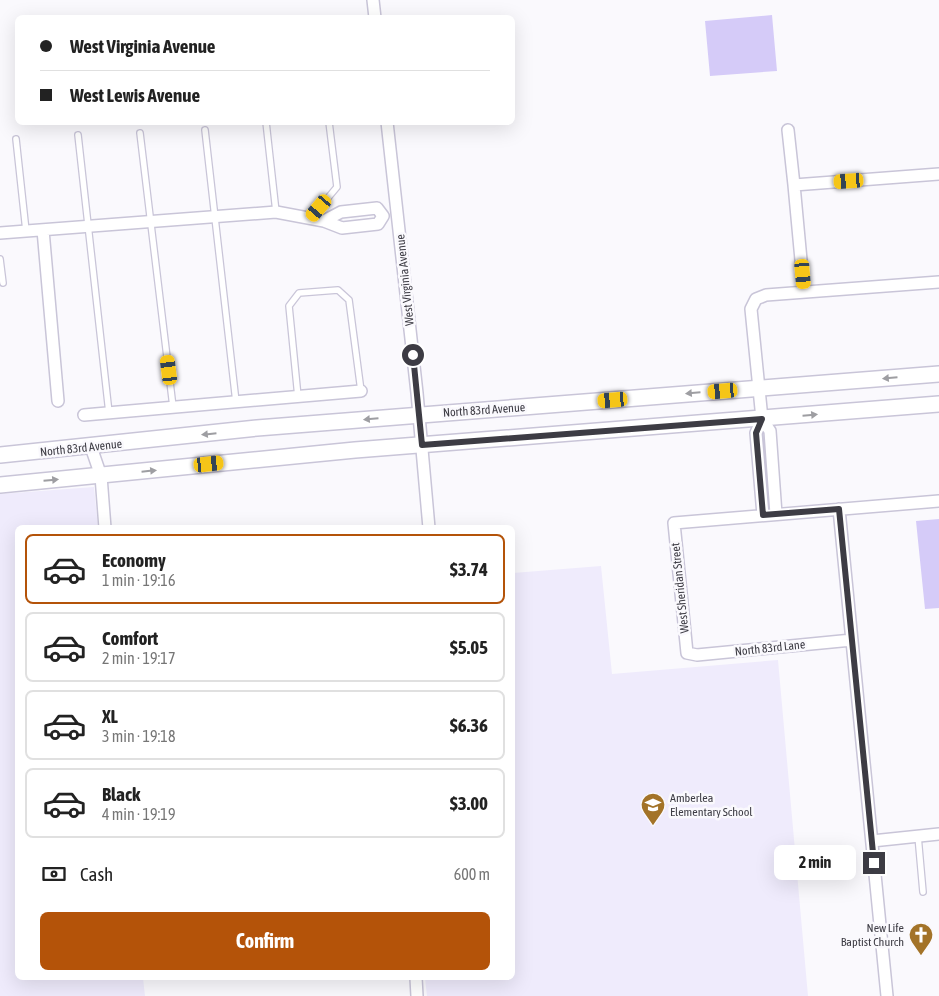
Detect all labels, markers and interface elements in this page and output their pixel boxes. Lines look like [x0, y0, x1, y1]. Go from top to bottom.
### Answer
text: West Virginia Avenue [70, 35, 215, 57]
text: West Lewis Avenue [70, 84, 200, 106]
car [833, 172, 864, 190]
car [303, 192, 334, 224]
street label: West Virginia Avenue [393, 234, 417, 326]
car [794, 258, 811, 290]
route start [402, 344, 424, 366]
car [159, 354, 178, 386]
one-way arrow [882, 374, 898, 382]
car [707, 382, 738, 400]
one-way arrow [685, 390, 701, 398]
car [597, 391, 628, 409]
street label: North 83rd Avenue [442, 400, 526, 420]
one-way arrow [803, 410, 819, 418]
one-way arrow [362, 415, 378, 423]
one-way arrow [201, 430, 217, 438]
street label: North 83rd Avenue [39, 437, 123, 459]
car [193, 455, 224, 473]
one-way arrow [141, 467, 157, 475]
one-way arrow [44, 476, 60, 484]
street label: West Sheridan Street [668, 542, 692, 634]
icon: car [42, 547, 87, 592]
text: Economy [102, 549, 166, 571]
text: $3.74 [450, 558, 488, 580]
text: 1 min · 19:16 [102, 571, 175, 589]
icon: car [42, 625, 87, 670]
text: Comfort [102, 627, 158, 649]
text: $5.05 [450, 636, 488, 658]
street label: North 83rd Lane [734, 637, 806, 659]
text: 2 min · 19:17 [102, 649, 175, 667]
icon: car [42, 703, 87, 748]
text: XL [102, 705, 118, 727]
text: $6.36 [450, 714, 488, 736]
text: 3 min · 19:18 [102, 727, 175, 745]
icon: car [42, 781, 87, 826]
text: Black [102, 783, 140, 805]
place label: Amberlea Elementary School [670, 791, 753, 819]
text: $3.00 [450, 792, 488, 814]
school or university icon: Amberlea Elementary School [640, 792, 666, 826]
text: 4 min · 19:19 [102, 805, 175, 823]
callout: 2 min [774, 846, 856, 880]
route end [863, 852, 885, 874]
text: 2 min [799, 853, 831, 871]
icon: cash [40, 860, 68, 888]
text: Cash [80, 863, 113, 885]
text: 600 m [454, 865, 490, 883]
button: Confirm [40, 912, 490, 970]
place label: New Life Baptist Church [841, 921, 904, 949]
church icon: New Life Baptist Church [908, 922, 934, 956]

